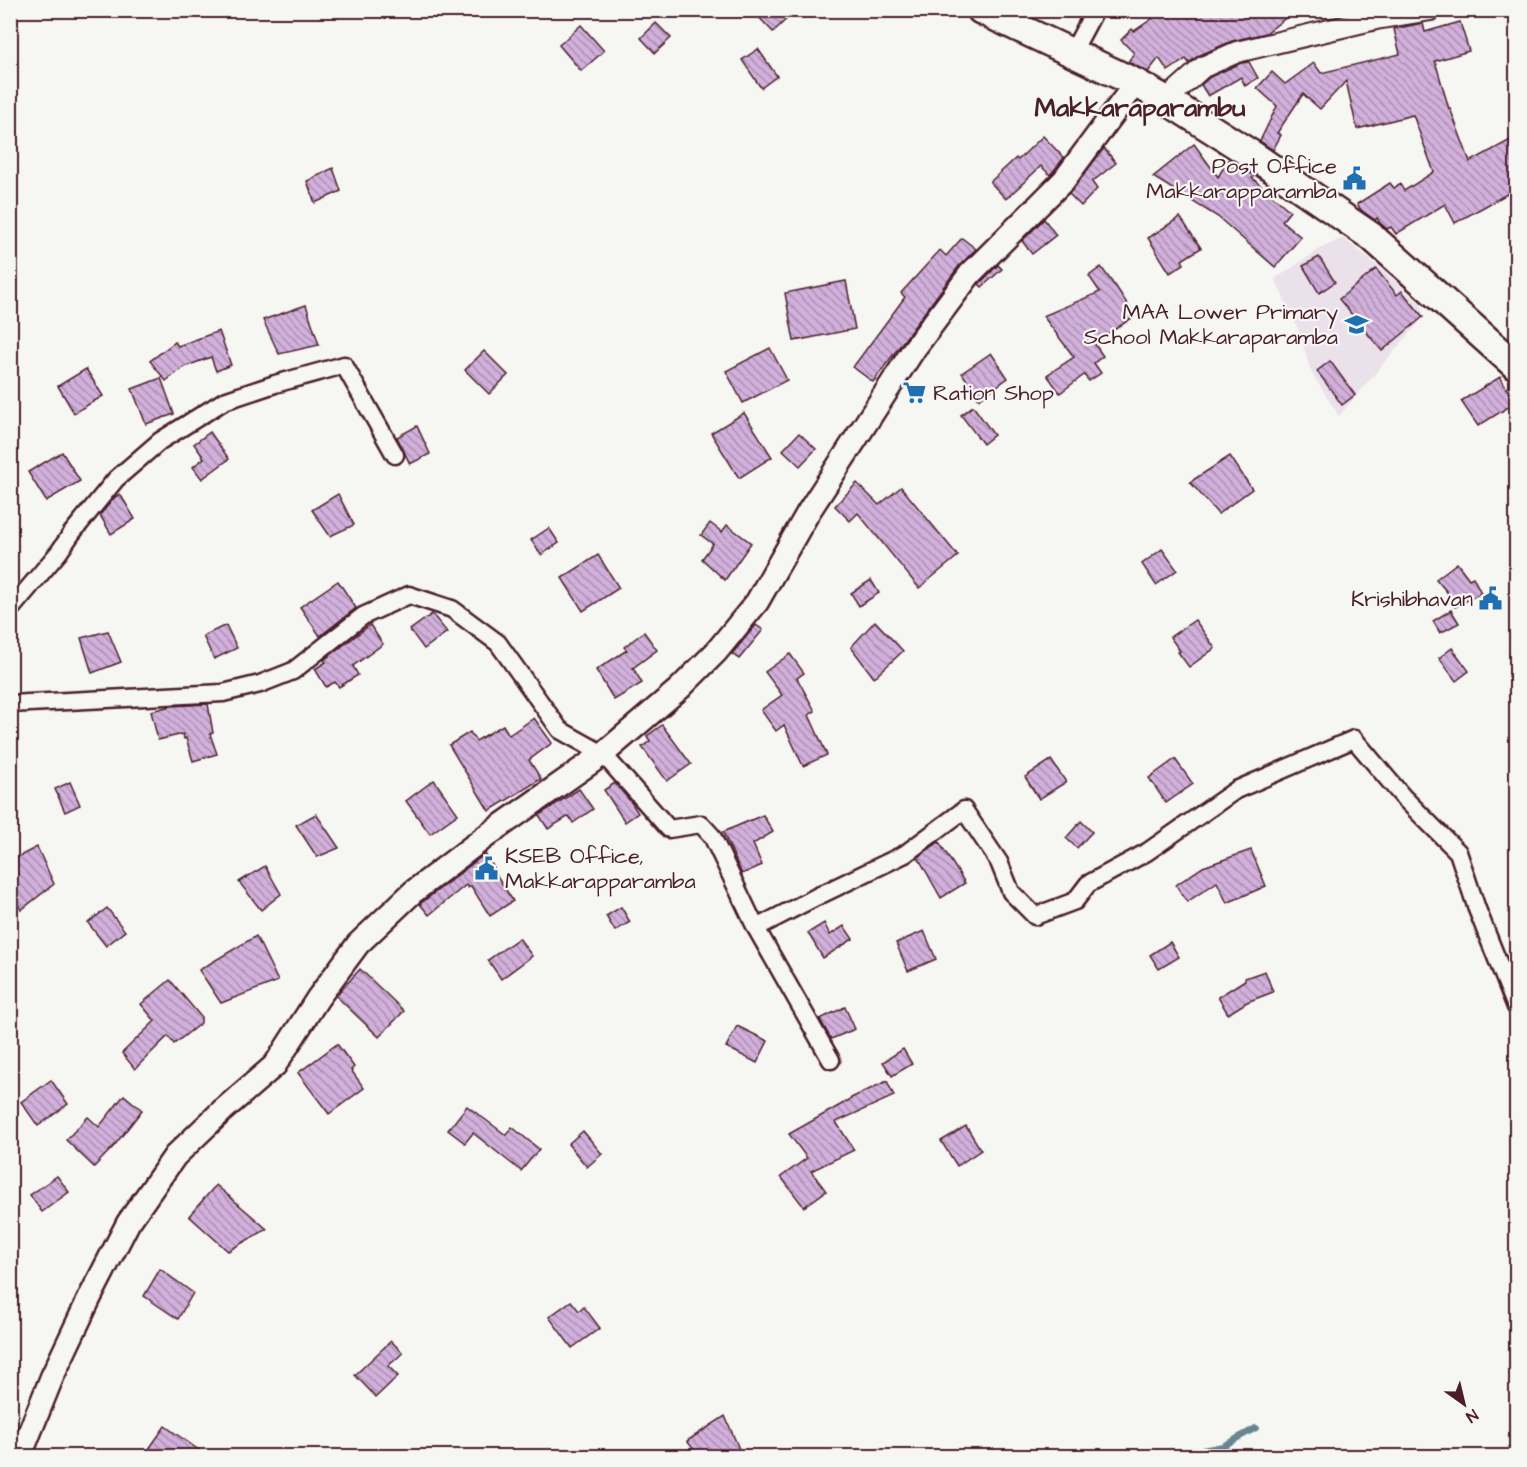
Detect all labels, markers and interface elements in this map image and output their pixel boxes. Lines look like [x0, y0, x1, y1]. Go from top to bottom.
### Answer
district label: Makkaraparambu [1035, 90, 1245, 126]
place label: Post Office Makkarapparamba [1146, 151, 1337, 207]
public building icon: Post Office Makkarapparamba [1342, 165, 1368, 191]
place label: MAA Lower Primary School Makkaraparamba [1084, 297, 1338, 353]
school or university icon: MAA Lower Primary School Makkaraparamba [1343, 311, 1369, 337]
place label: Ration Shop [933, 378, 1054, 409]
supermarket icon: Ration Shop [902, 379, 928, 405]
place label: Krishibhavan [1351, 584, 1473, 615]
public building icon: Krishibhavan [1478, 585, 1504, 611]
place label: KSEB Office, Makkarapparamba [505, 841, 696, 897]
public building icon: KSEB Office, Makkarapparamba [474, 855, 500, 881]
north arrow [1434, 1374, 1494, 1434]
text: N [1462, 1404, 1482, 1428]

